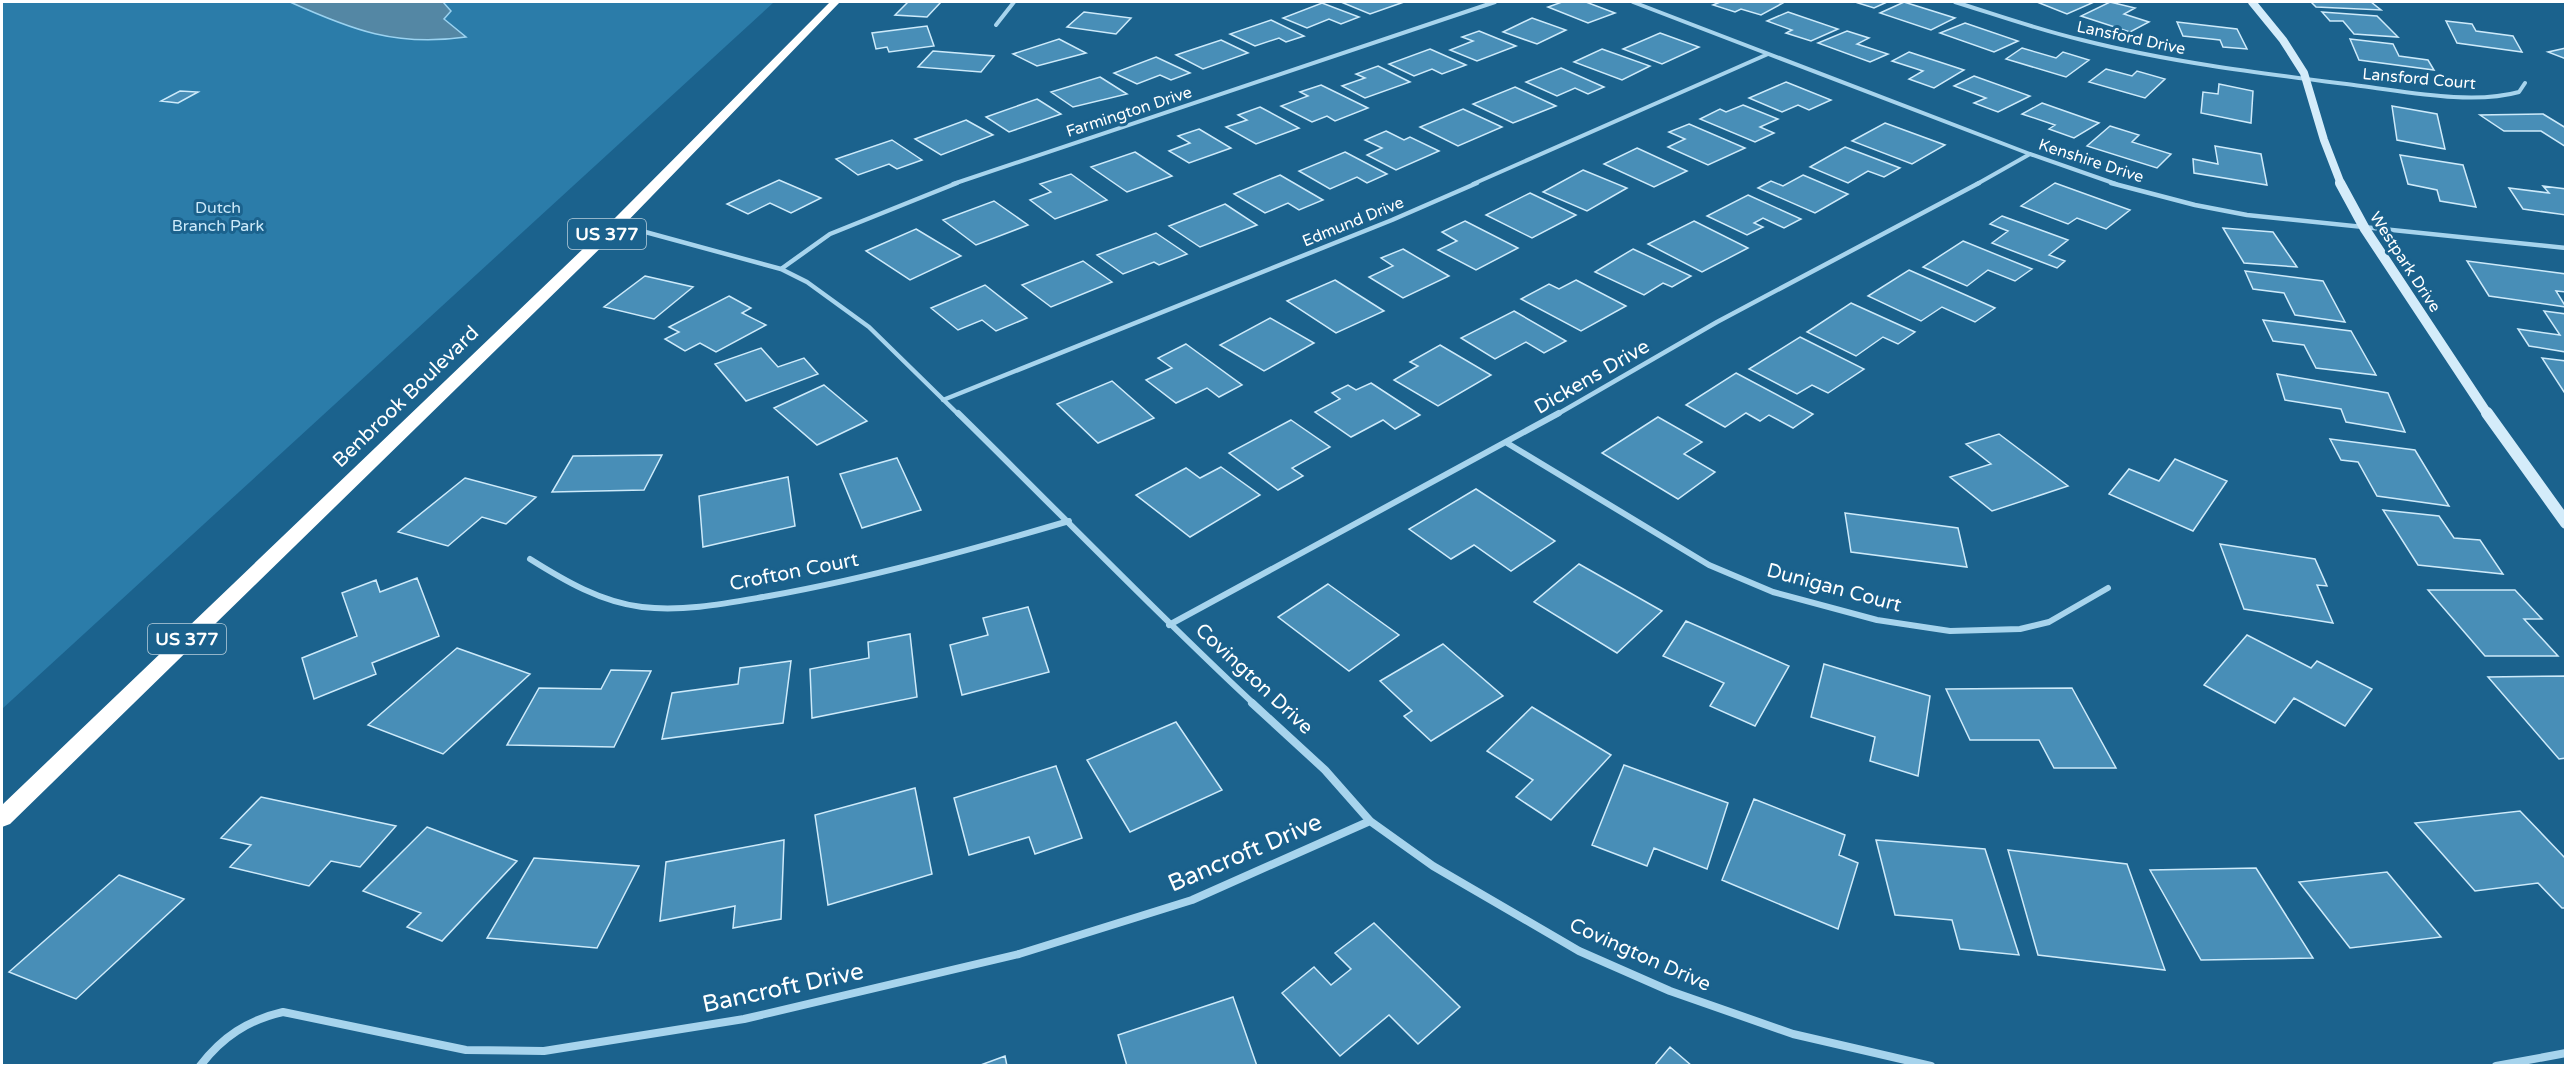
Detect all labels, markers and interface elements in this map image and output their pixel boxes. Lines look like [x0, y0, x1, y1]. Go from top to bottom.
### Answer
street label: Lansford Drive [2075, 17, 2187, 59]
street label: Lansford Court [2361, 64, 2477, 94]
street label: Farmington Drive [1064, 82, 1194, 142]
street label: Kenshire Drive [2036, 135, 2146, 187]
street label: Edmund Drive [1299, 193, 1407, 251]
park label: Dutch Branch Park [172, 198, 265, 236]
street label: Westpark Drive [2365, 208, 2445, 316]
road number: US 377 [568, 219, 646, 249]
street label: Benbrook Boulevard [328, 321, 484, 473]
street label: Dickens Drive [1530, 334, 1654, 420]
street label: Crofton Court [727, 548, 861, 596]
street label: Dunigan Court [1764, 558, 1904, 618]
street label: Covington Drive [1190, 618, 1318, 740]
road number: US 377 [148, 624, 226, 654]
street label: Bancroft Drive [1164, 808, 1326, 898]
street label: Covington Drive [1566, 913, 1714, 997]
street label: Bancroft Drive [700, 957, 866, 1019]

